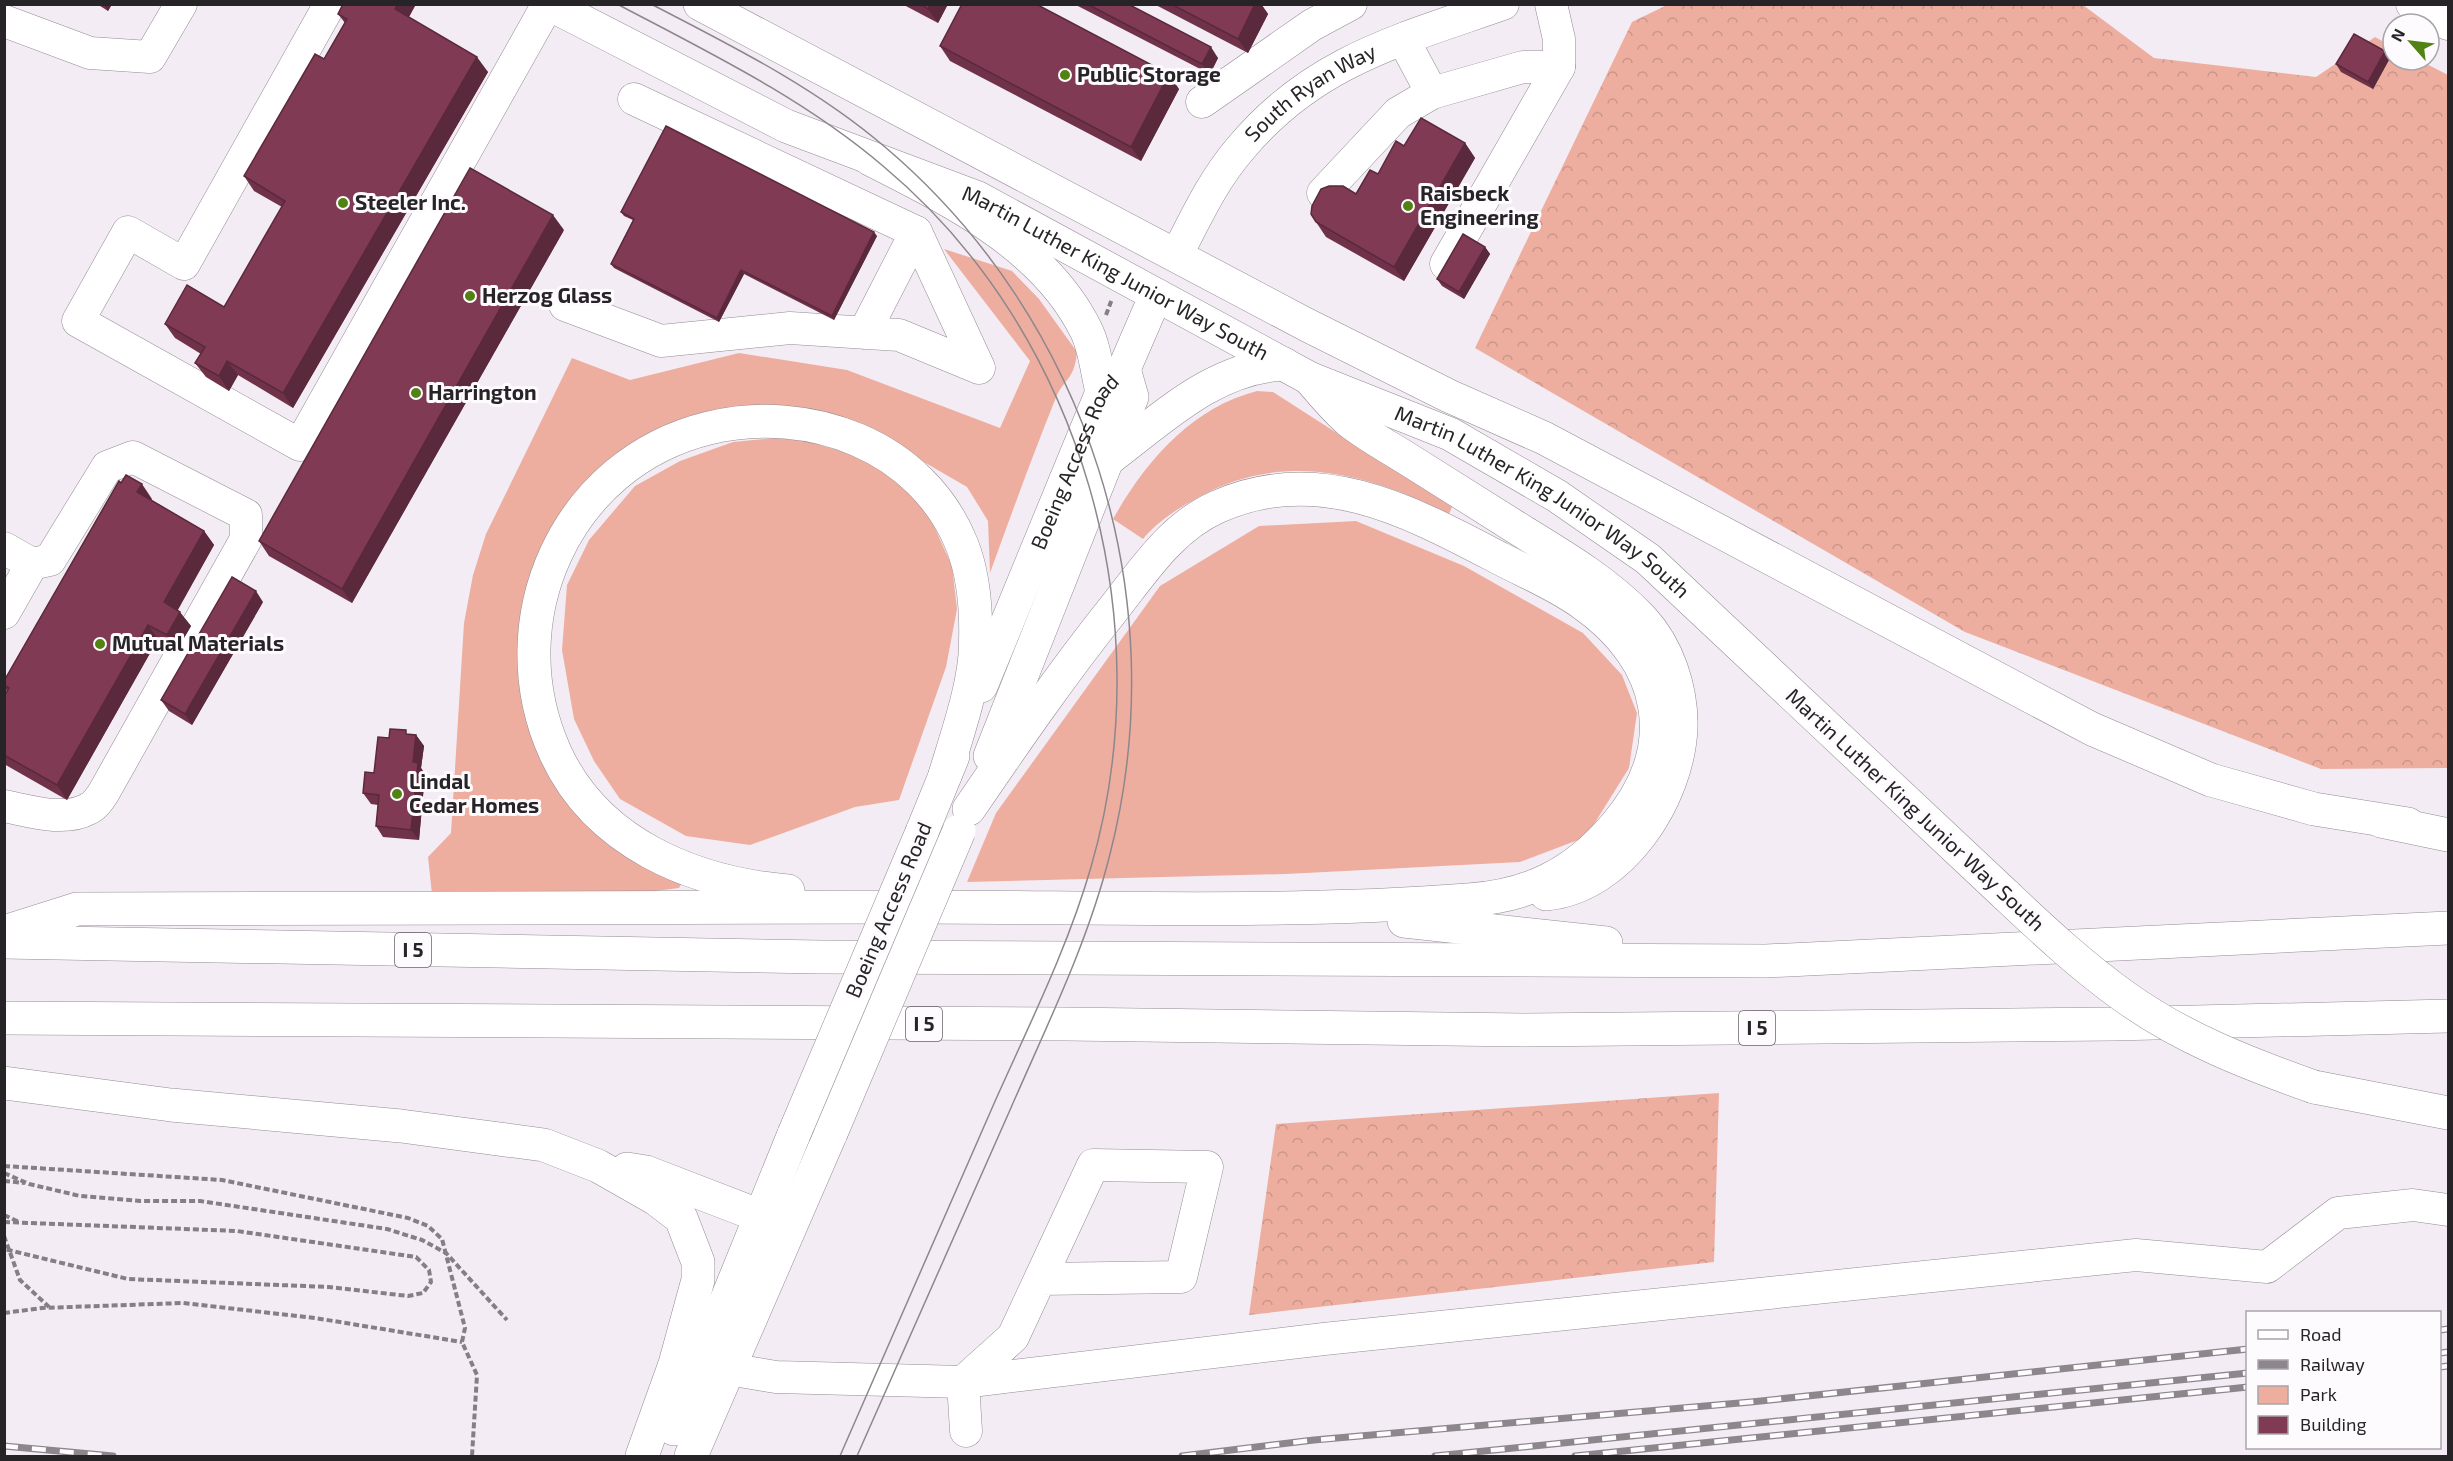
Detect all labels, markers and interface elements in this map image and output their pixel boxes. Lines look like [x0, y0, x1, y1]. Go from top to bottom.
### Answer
north arrow [2381, 12, 2441, 72]
text: N [2386, 25, 2408, 44]
street label: South Ryan Way [1239, 38, 1379, 146]
place label: Public Storage [1077, 61, 1221, 86]
marker: Public Storage [1058, 68, 1072, 82]
street label: Martin Luther King Junior Way South [959, 179, 1273, 365]
place label: Raisbeck Engineering [1420, 180, 1539, 229]
place label: Steeler Inc. [355, 189, 466, 214]
marker: Steeler Inc. [336, 196, 350, 210]
marker: Raisbeck Engineering [1401, 199, 1415, 213]
place label: Herzog Glass [482, 282, 612, 307]
marker: Herzog Glass [463, 289, 477, 303]
street label: Boeing Access Road [1025, 368, 1123, 553]
place label: Harrington [428, 379, 537, 404]
marker: Harrington [409, 386, 423, 400]
street label: Martin Luther King Junior Way South [1392, 399, 1695, 603]
place label: Mutual Materials [112, 630, 284, 655]
marker: Mutual Materials [93, 637, 107, 651]
street label: Martin Luther King Junior Way South [1782, 682, 2050, 935]
place label: Lindal Cedar Homes [409, 768, 539, 817]
marker: Lindal Cedar Homes [390, 787, 404, 801]
street label: Boeing Access Road [839, 818, 936, 1001]
road number: I 5 [395, 933, 431, 967]
road number: I 5 [906, 1007, 942, 1041]
road number: I 5 [1739, 1011, 1775, 1045]
legend [2246, 1311, 2441, 1449]
text: Road [2300, 1323, 2341, 1345]
text: Railway [2300, 1353, 2365, 1375]
text: Park [2300, 1383, 2337, 1405]
text: Building [2300, 1413, 2367, 1435]

